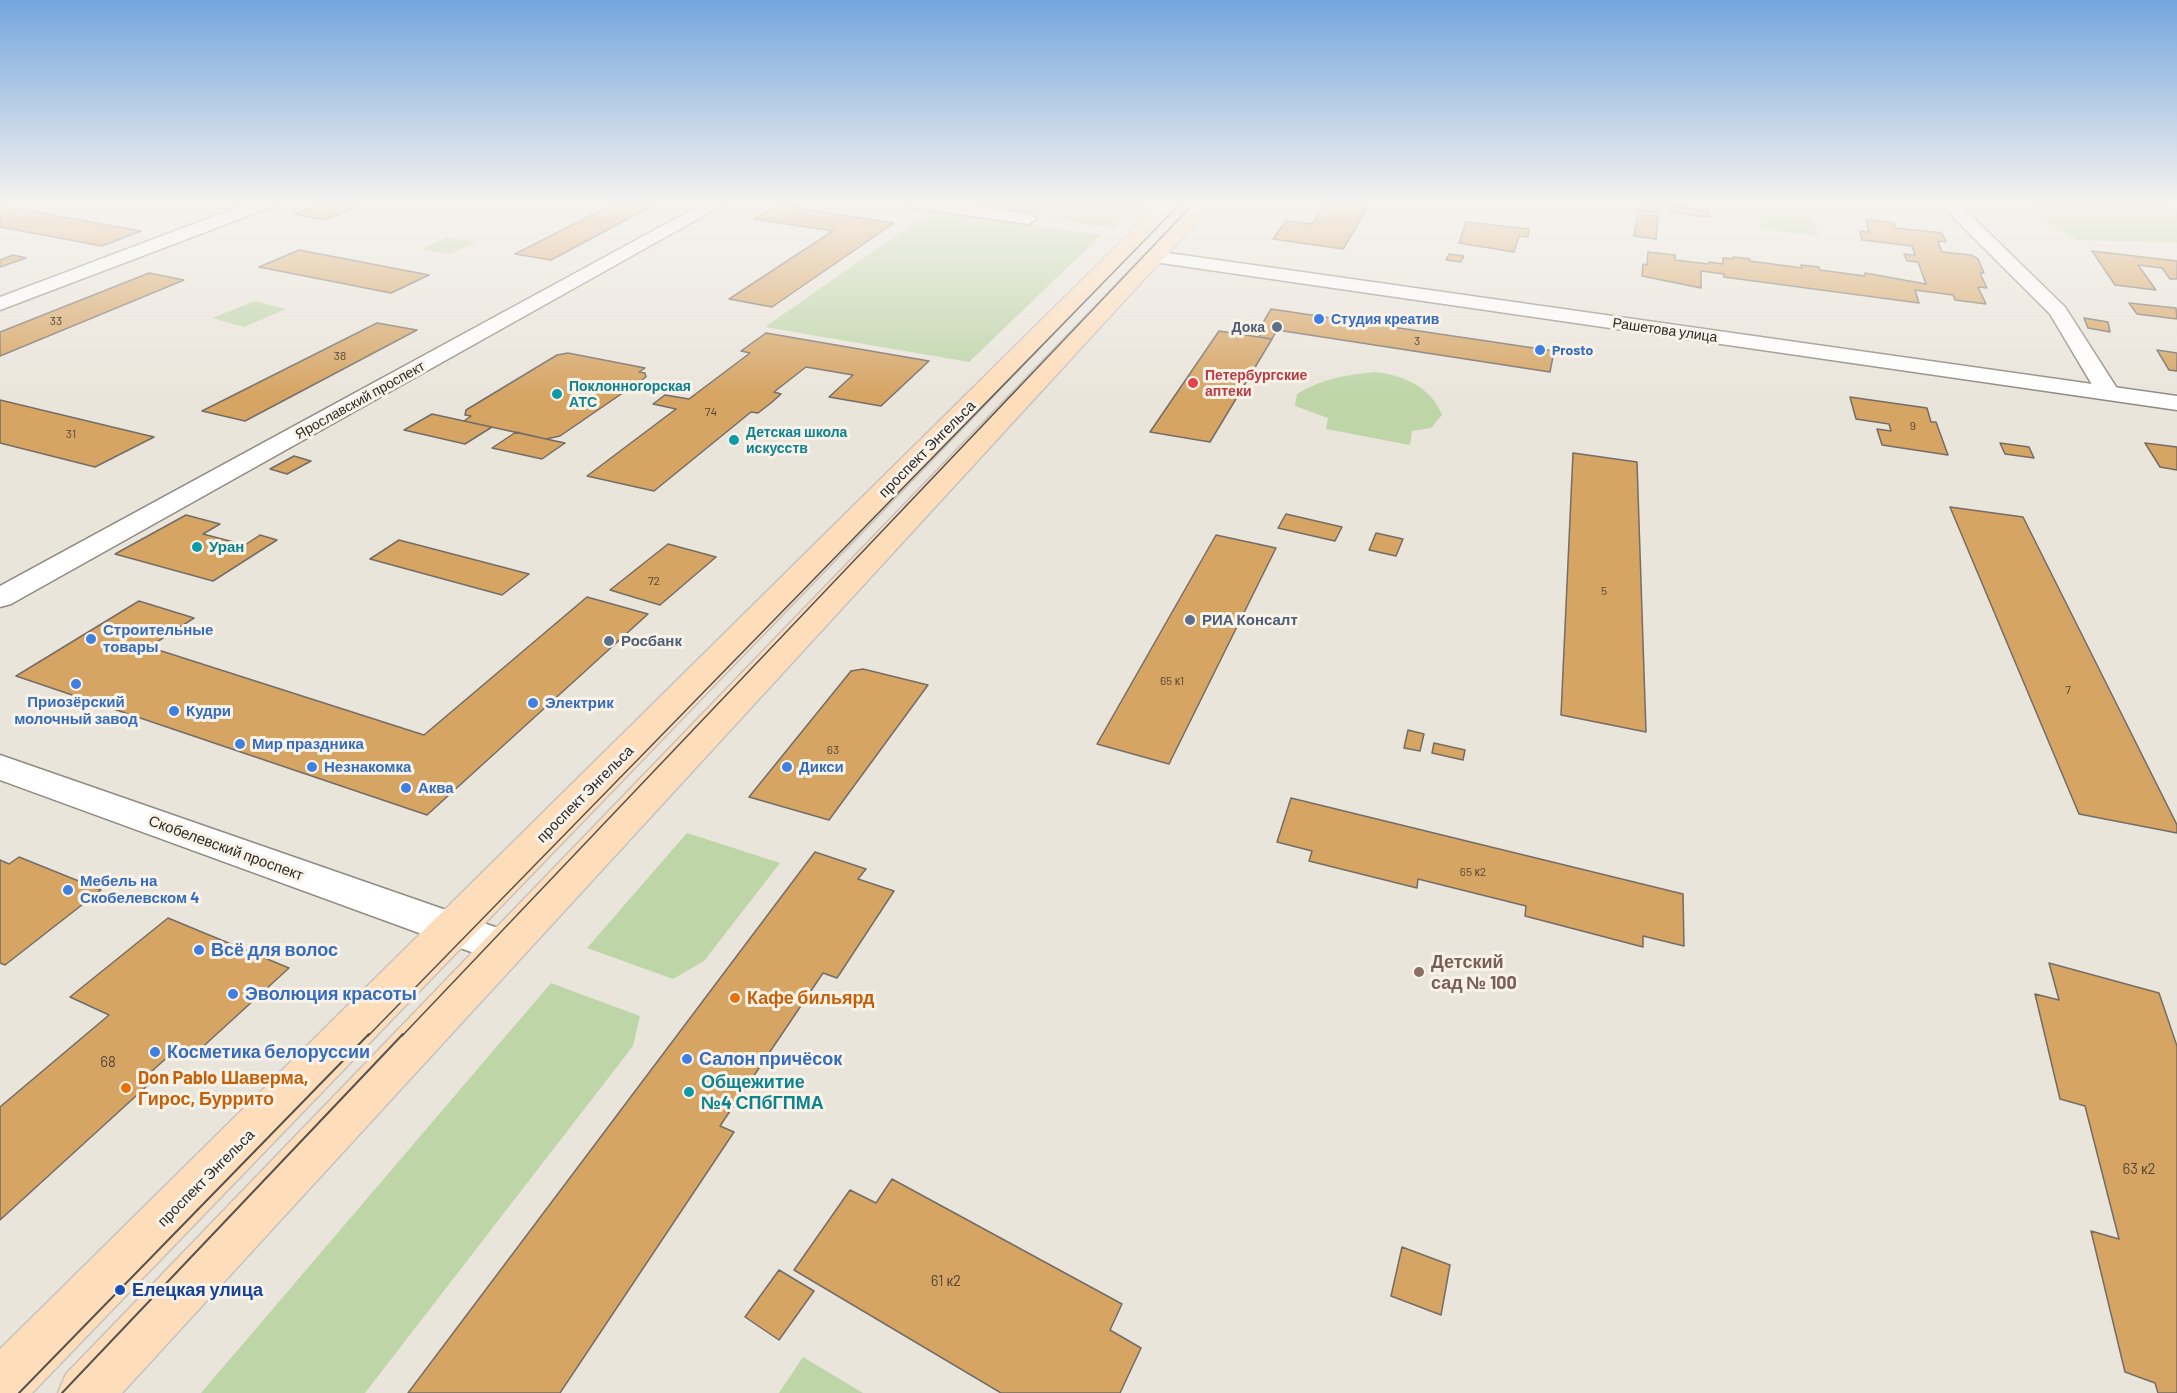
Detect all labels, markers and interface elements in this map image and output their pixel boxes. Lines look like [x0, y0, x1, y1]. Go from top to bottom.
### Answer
place label: Студия креатив [1331, 311, 1439, 327]
marker: Студия креатив [1312, 312, 1326, 326]
house number: 33 [50, 314, 62, 328]
street label: Рашетова улица [1612, 314, 1718, 346]
place label: Дока [1232, 319, 1265, 335]
marker: Дока [1270, 320, 1284, 334]
house number: 3 [1414, 334, 1420, 348]
place label: Prosto [1552, 342, 1593, 358]
marker: Prosto [1533, 343, 1547, 357]
house number: 38 [334, 349, 346, 363]
street label: Ярославский проспект [292, 357, 428, 443]
place label: Петербургские аптеки [1205, 367, 1307, 400]
marker: Петербургские аптеки [1186, 376, 1200, 390]
place label: Поклонногорская АТС [569, 378, 691, 410]
marker: Поклонногорская АТС [550, 387, 564, 401]
street label: проспект Энгельса [875, 397, 979, 501]
house number: 74 [705, 405, 717, 419]
house number: 9 [1910, 419, 1916, 433]
place label: Детская школа искусств [746, 424, 847, 456]
house number: 31 [66, 427, 76, 441]
marker: Детская школа искусств [727, 433, 741, 447]
place label: Уран [209, 538, 244, 556]
marker: Уран [190, 540, 204, 554]
house number: 72 [648, 574, 660, 588]
house number: 5 [1601, 584, 1607, 598]
place label: РИА Консалт [1202, 611, 1298, 629]
marker: РИА Консалт [1183, 613, 1197, 627]
place label: Строительные товары [103, 621, 213, 656]
marker: Строительные товары [84, 632, 98, 646]
place label: Росбанк [621, 632, 682, 650]
marker: Росбанк [602, 634, 616, 648]
house number: 65 к1 [1160, 674, 1184, 688]
marker: Приозёрский молочный завод [69, 677, 83, 691]
house number: 7 [2065, 683, 2071, 697]
place label: Приозёрский молочный завод [14, 693, 138, 728]
place label: Электрик [545, 694, 614, 712]
marker: Электрик [526, 696, 540, 710]
place label: Кудри [186, 702, 231, 720]
marker: Кудри [167, 704, 181, 718]
place label: Мир праздника [252, 735, 364, 753]
marker: Мир праздника [233, 737, 247, 751]
street label: проспект Энгельса [533, 742, 637, 846]
house number: 63 [827, 743, 839, 757]
place label: Незнакомка [324, 758, 411, 776]
place label: Дикси [799, 758, 844, 776]
marker: Незнакомка [305, 760, 319, 774]
marker: Дикси [780, 760, 794, 774]
place label: Аква [418, 779, 454, 797]
marker: Аква [399, 781, 413, 795]
street label: Скобелевский проспект [146, 812, 306, 884]
house number: 65 к2 [1460, 865, 1486, 879]
place label: Мебель на Скобелевском 4 [80, 872, 199, 907]
marker: Мебель на Скобелевском 4 [61, 883, 75, 897]
place label: Всё для волос [211, 939, 338, 961]
marker: Всё для волос [192, 943, 206, 957]
place label: Детский сад № 100 [1431, 951, 1517, 994]
marker: Детский сад № 100 [1412, 965, 1426, 979]
place label: Эволюция красоты [245, 983, 417, 1005]
marker: Эволюция красоты [226, 987, 240, 1001]
place label: Кафе бильярд [747, 987, 874, 1009]
marker: Кафе бильярд [728, 991, 742, 1005]
place label: Косметика белоруссии [167, 1041, 370, 1063]
marker: Косметика белоруссии [148, 1045, 162, 1059]
place label: Салон причёсок [699, 1048, 842, 1070]
marker: Салон причёсок [680, 1052, 694, 1066]
house number: 68 [100, 1053, 116, 1071]
place label: Don Pablo Шаверма, Гирос, Буррито [138, 1067, 308, 1110]
place label: Общежитие №4 СПбГПМА [701, 1071, 824, 1114]
marker: Don Pablo Шаверма, Гирос, Буррито [119, 1081, 133, 1095]
marker: Общежитие №4 СПбГПМА [682, 1085, 696, 1099]
street label: проспект Энгельса [154, 1126, 258, 1230]
house number: 63 к2 [2122, 1160, 2156, 1178]
house number: 61 к2 [931, 1272, 961, 1290]
place label: Елецкая улица [132, 1279, 263, 1301]
marker: Елецкая улица [113, 1283, 127, 1297]

